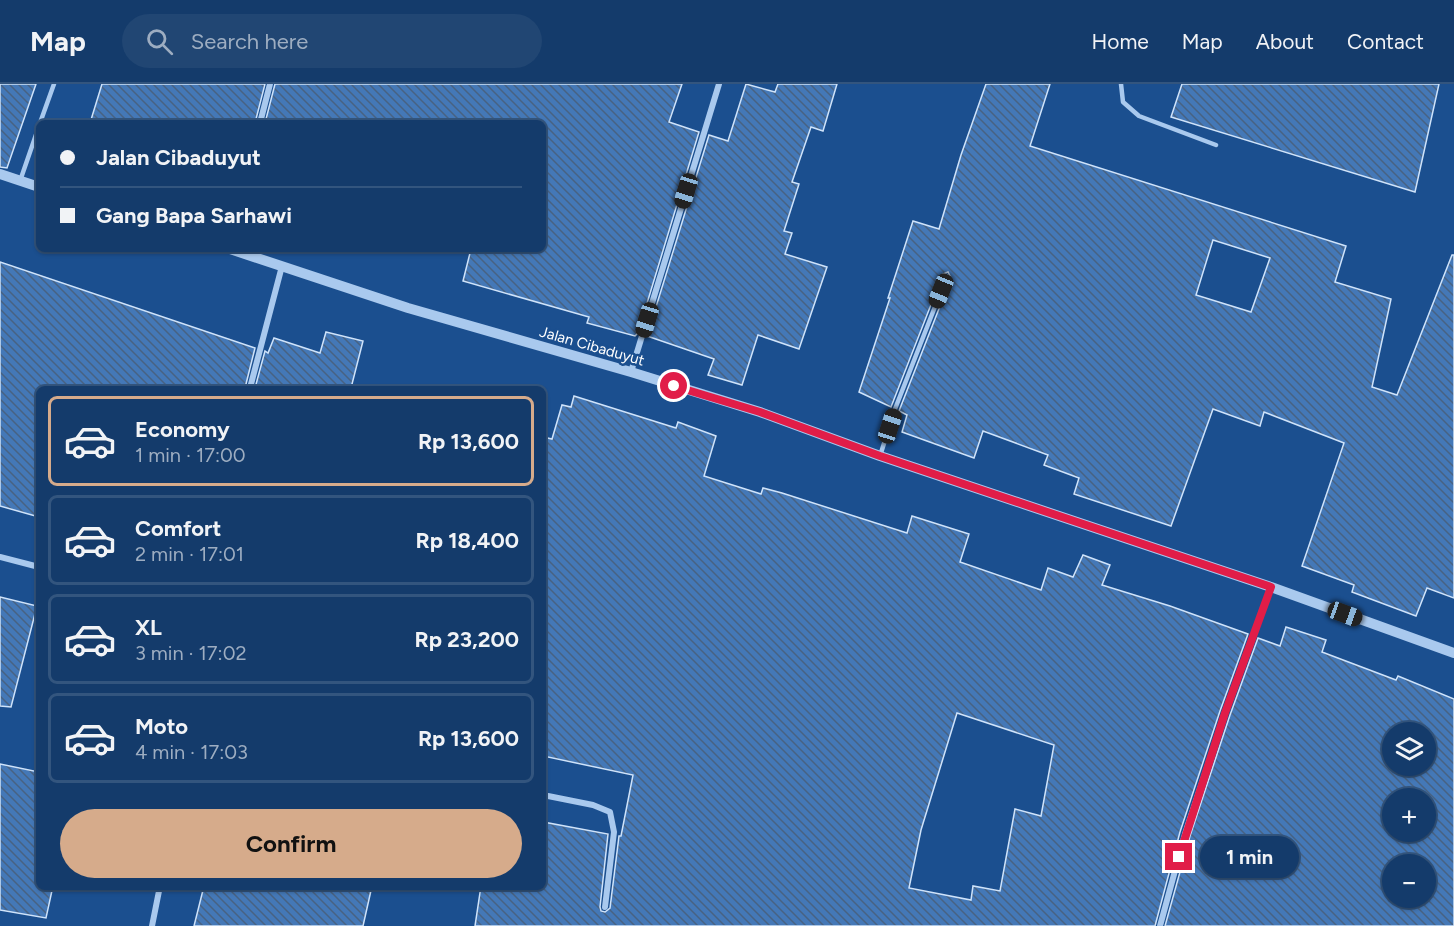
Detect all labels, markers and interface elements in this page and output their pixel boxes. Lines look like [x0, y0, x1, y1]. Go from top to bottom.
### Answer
search box [122, 14, 542, 68]
text: Map [30, 24, 86, 58]
icon: search [143, 25, 176, 58]
text: Search here [191, 28, 308, 55]
text: Home [1092, 29, 1149, 54]
text: Map [1182, 29, 1223, 54]
text: About [1256, 29, 1314, 54]
text: Contact [1347, 29, 1424, 54]
text: Jalan Cibaduyut [96, 144, 261, 171]
car [672, 171, 700, 211]
text: Gang Bapa Sarhawi [96, 202, 292, 229]
car [926, 271, 956, 311]
car [633, 300, 661, 340]
street label: Jalan Cibaduyut [537, 322, 647, 370]
route start [660, 372, 687, 399]
car [876, 406, 904, 446]
icon: car [63, 414, 117, 468]
text: Economy [135, 416, 230, 443]
text: Rp 13,600 [418, 428, 519, 455]
text: 1 min · 17:00 [135, 443, 246, 467]
icon: car [63, 513, 117, 567]
text: Comfort [135, 515, 221, 542]
text: Rp 18,400 [416, 527, 519, 554]
text: 2 min · 17:01 [135, 542, 244, 566]
car [1325, 599, 1365, 629]
icon: car [63, 612, 117, 666]
text: XL [135, 614, 162, 641]
text: Rp 23,200 [414, 626, 519, 653]
text: 3 min · 17:02 [135, 641, 247, 665]
icon: car [63, 711, 117, 765]
text: Moto [135, 713, 188, 740]
map controls [1382, 722, 1436, 908]
button: layers [1382, 722, 1436, 776]
text: Rp 13,600 [418, 725, 519, 752]
text: 4 min · 17:03 [135, 740, 248, 764]
button: + [1382, 788, 1436, 842]
button: Confirm [60, 809, 522, 878]
callout: 1 min [1200, 836, 1299, 878]
route end [1165, 843, 1192, 870]
text: 1 min [1226, 845, 1273, 869]
button: − [1382, 854, 1436, 908]

